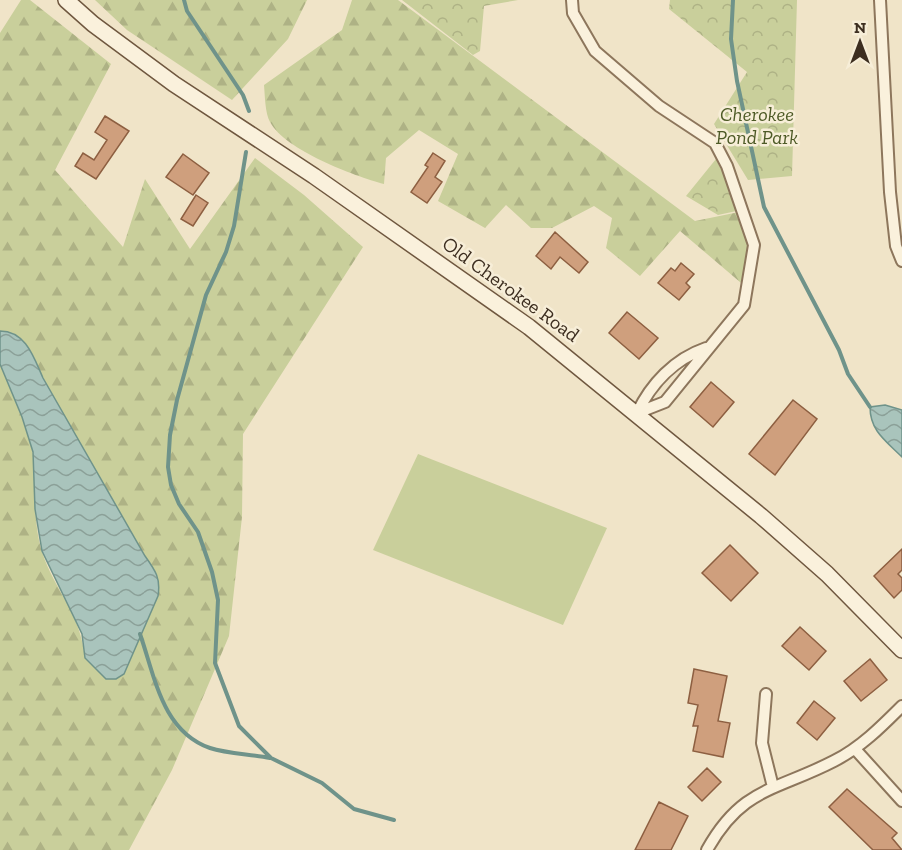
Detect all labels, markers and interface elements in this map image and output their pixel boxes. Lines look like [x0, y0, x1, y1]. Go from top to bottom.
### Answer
north arrow [830, 12, 890, 72]
text: N [854, 18, 866, 37]
park label: Cherokee Pond Park [716, 102, 798, 149]
street label: Old Cherokee Road [438, 231, 584, 347]

